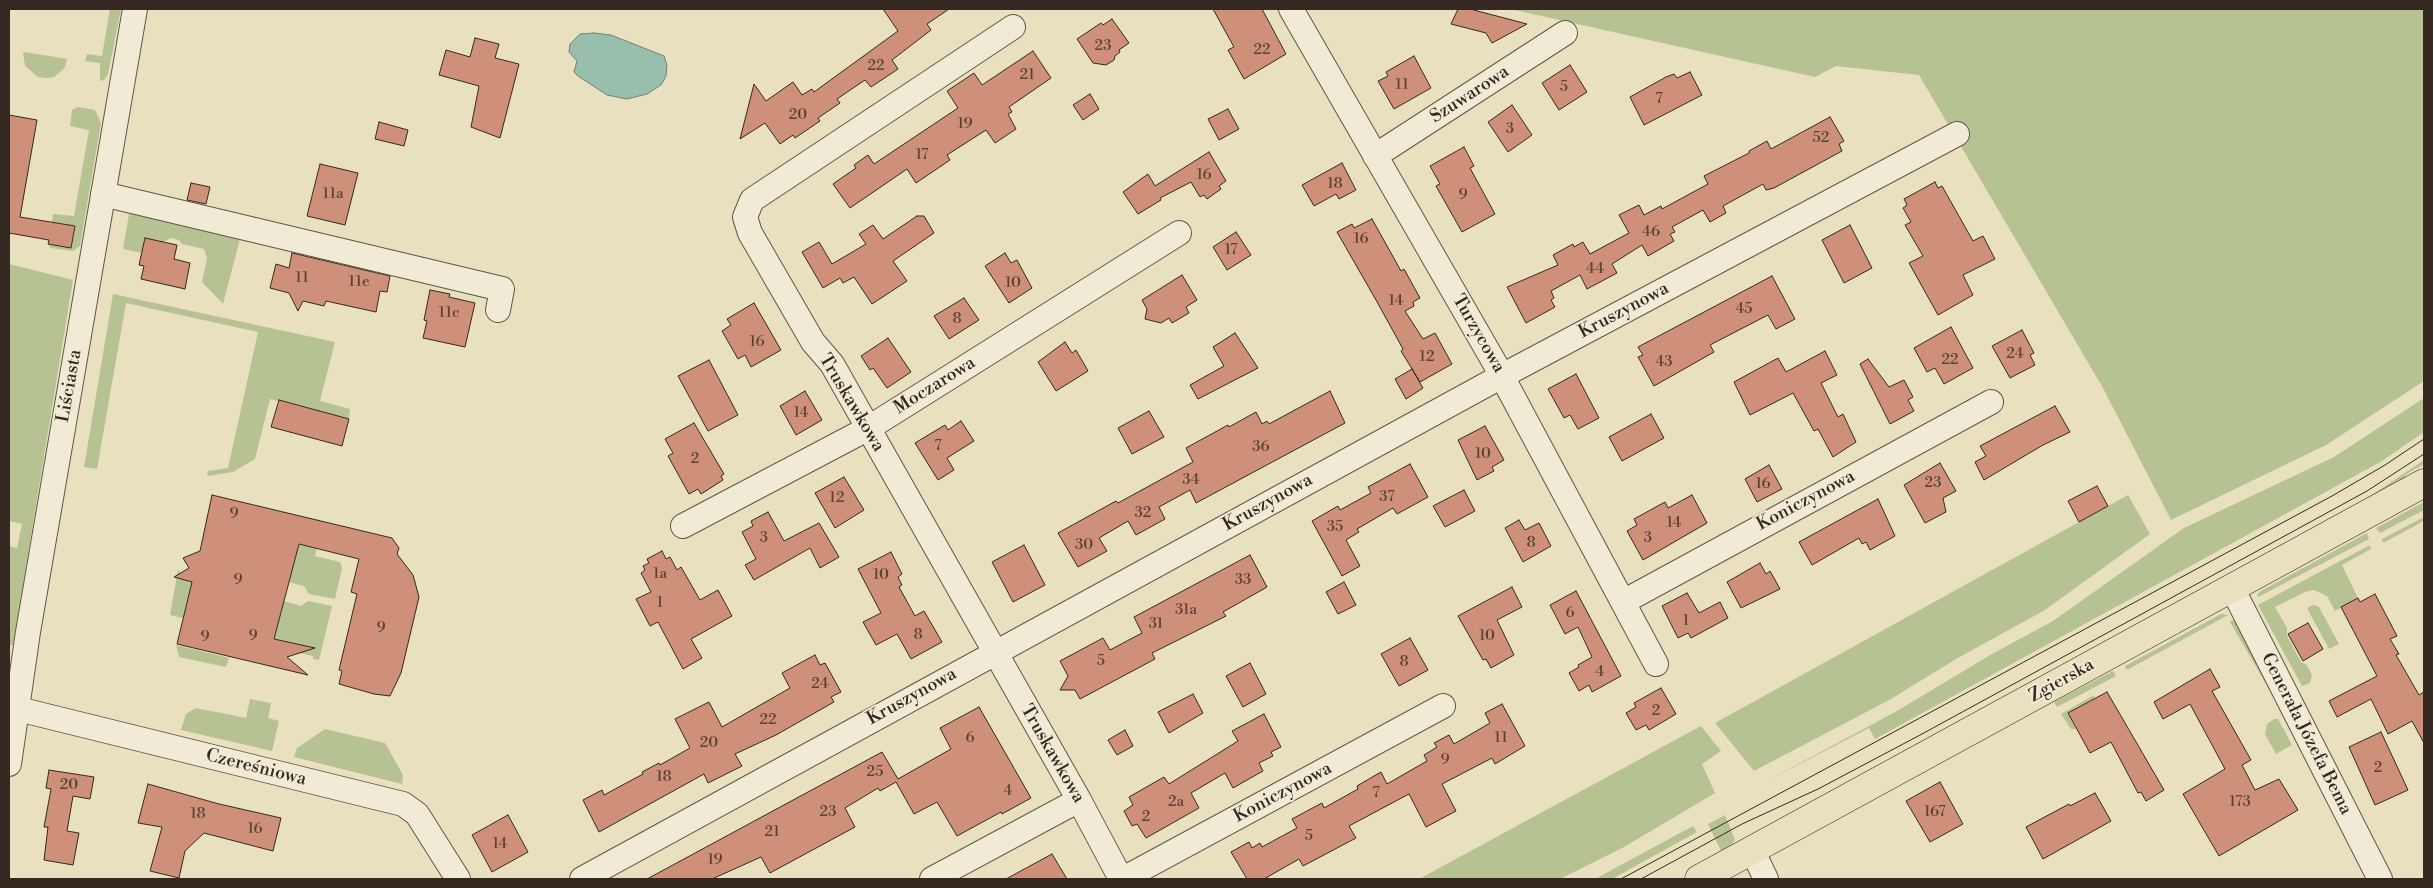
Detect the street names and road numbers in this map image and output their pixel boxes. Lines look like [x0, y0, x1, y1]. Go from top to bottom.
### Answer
street label: Szuwarowa [1426, 61, 1514, 129]
street label: Kruszynowa [1575, 278, 1673, 344]
street label: Turzycowa [1447, 291, 1509, 377]
street label: Liściasta [53, 348, 87, 424]
street label: Truskawkowa [813, 350, 889, 456]
street label: Moczarowa [890, 353, 980, 419]
street label: Koniczynowa [1753, 466, 1859, 536]
street label: Kruszynowa [1219, 470, 1317, 536]
street label: Generała Józefa Bema [2256, 650, 2356, 818]
street label: Zgierska [2026, 654, 2098, 708]
street label: Kruszynowa [863, 664, 961, 730]
street label: Truskawkowa [1015, 701, 1089, 807]
street label: Czereśniowa [204, 745, 308, 791]
street label: Koniczynowa [1230, 758, 1336, 828]

